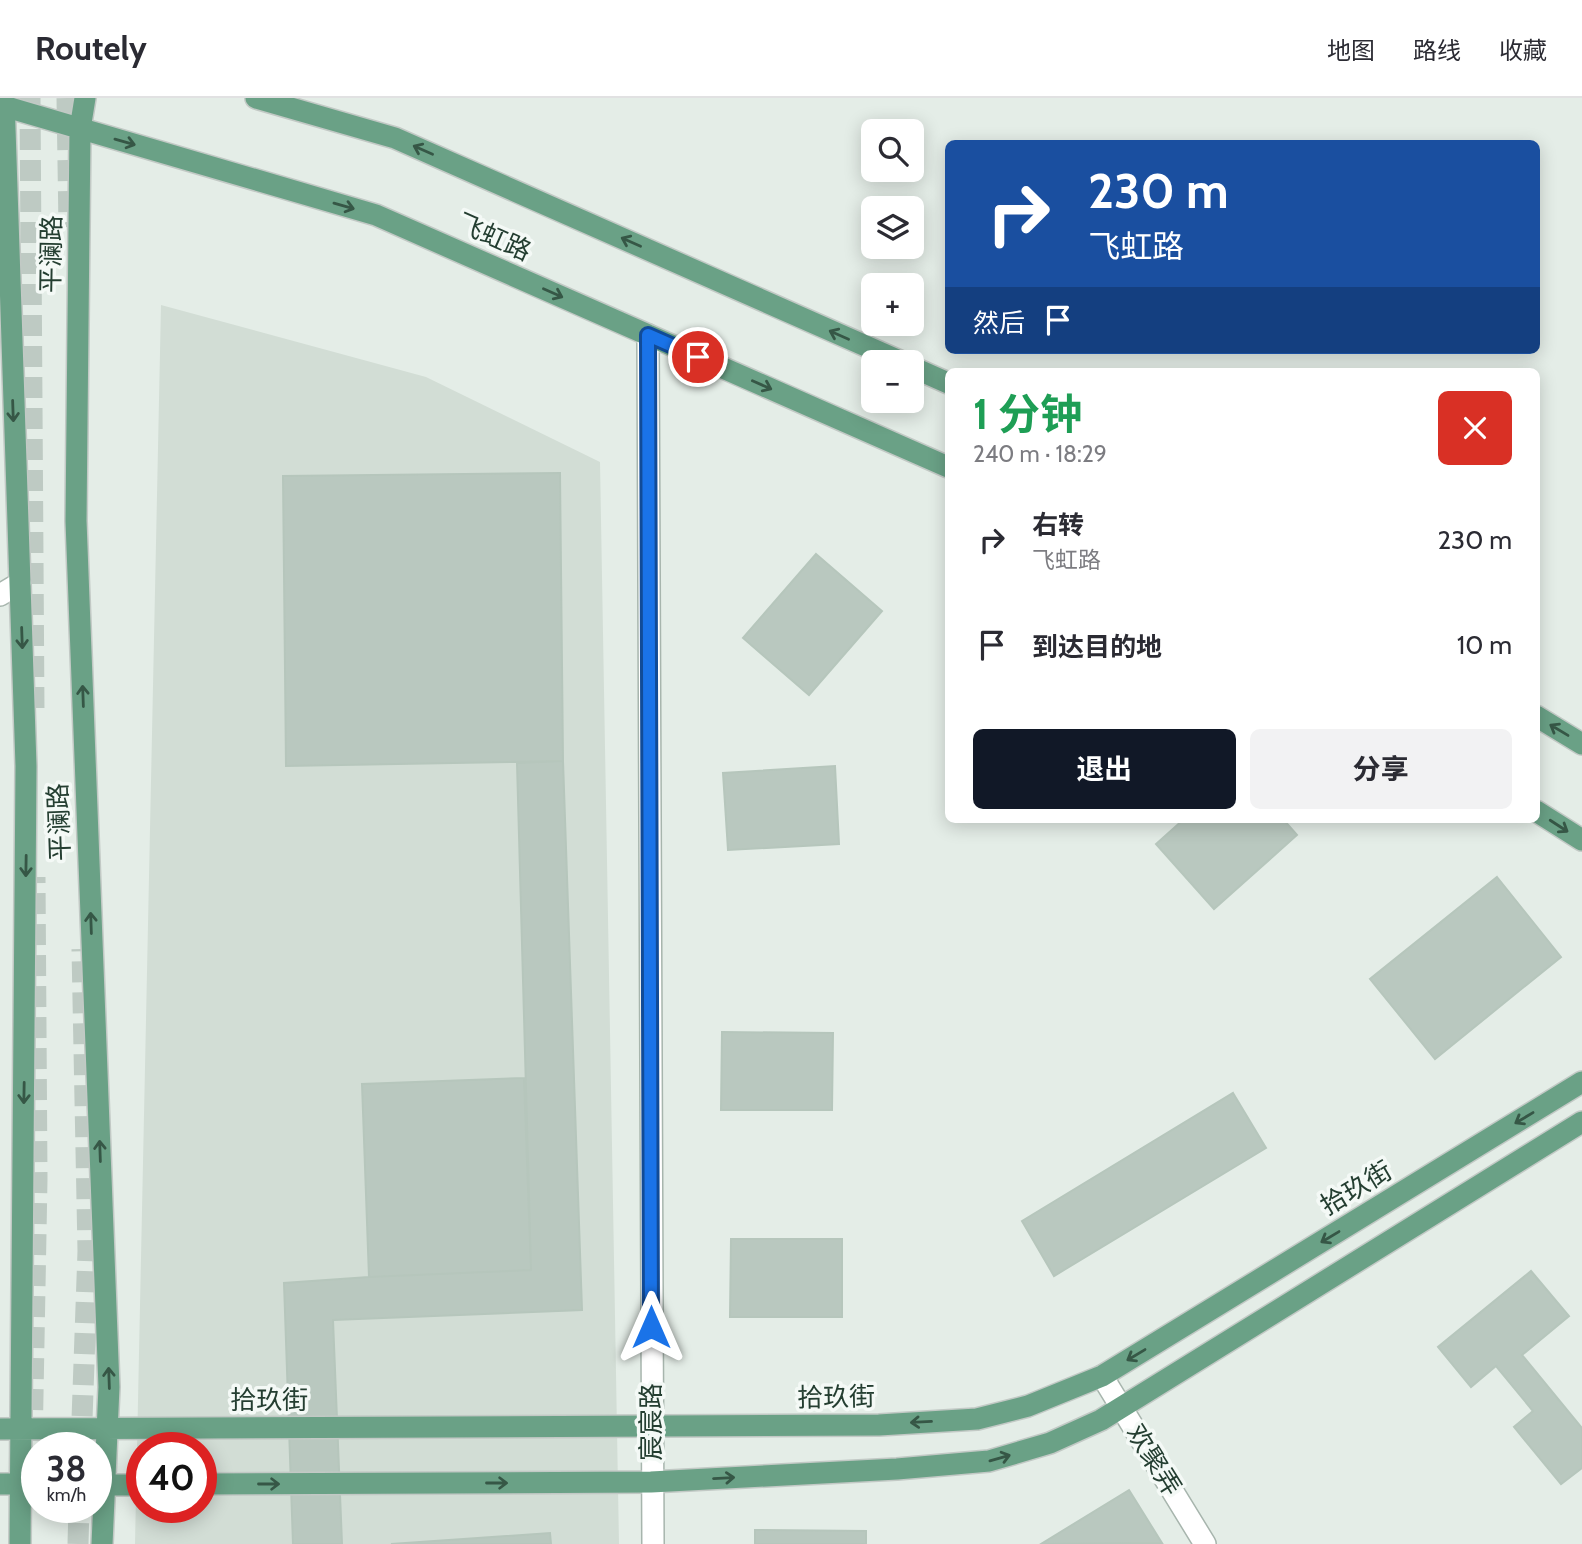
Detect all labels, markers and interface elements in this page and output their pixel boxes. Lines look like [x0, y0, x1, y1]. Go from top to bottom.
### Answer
text: Routely [35, 28, 147, 68]
text: 地图 [1327, 36, 1375, 65]
text: 路线 [1413, 36, 1461, 65]
text: 收藏 [1499, 36, 1547, 65]
map controls [861, 119, 924, 413]
button: search [861, 119, 924, 182]
one-way arrow [114, 137, 136, 150]
one-way arrow [413, 143, 435, 156]
text: 230 m [1088, 161, 1229, 220]
icon: right [973, 168, 1064, 259]
button: layers [861, 196, 924, 259]
one-way arrow [332, 200, 354, 213]
street label: 飞虹路 [452, 207, 536, 267]
street label: 平澜路 [34, 215, 68, 293]
text: 飞虹路 [1088, 227, 1184, 266]
one-way arrow [621, 235, 643, 248]
button: + [861, 273, 924, 336]
one-way arrow [542, 287, 564, 300]
icon: arrive [1039, 301, 1077, 339]
text: 然后 [973, 307, 1025, 339]
pin [668, 327, 728, 387]
one-way arrow [829, 328, 851, 341]
icon: arrive [679, 338, 717, 376]
button: − [861, 350, 924, 413]
one-way arrow [750, 379, 772, 392]
text: 1 分钟 [973, 388, 1082, 440]
button: close [1438, 391, 1512, 465]
one-way arrow [7, 399, 20, 422]
text: 240 m · 18:29 [973, 440, 1107, 468]
text: 右转 [1032, 509, 1084, 541]
icon: right [973, 521, 1011, 559]
text: 230 m [1438, 524, 1512, 556]
text: 飞虹路 [1032, 546, 1101, 574]
icon: arrive [973, 626, 1011, 664]
one-way arrow [15, 627, 28, 650]
text: 10 m [1457, 629, 1512, 661]
text: 到达目的地 [1032, 631, 1162, 663]
one-way arrow [76, 685, 89, 708]
one-way arrow [1550, 723, 1570, 737]
button: 退出 [973, 729, 1236, 809]
button: 分享 [1250, 729, 1512, 809]
street label: 平澜路 [42, 782, 76, 862]
one-way arrow [1549, 818, 1568, 833]
one-way arrow [19, 854, 32, 877]
one-way arrow [85, 912, 98, 935]
one-way arrow [17, 1081, 30, 1104]
one-way arrow [1514, 1111, 1534, 1125]
one-way arrow [94, 1139, 107, 1162]
street label: 拾玖街 [1314, 1154, 1398, 1222]
one-way arrow [1320, 1230, 1340, 1244]
position arrow [614, 1290, 688, 1364]
one-way arrow [1126, 1349, 1146, 1363]
one-way arrow [102, 1367, 115, 1390]
street label: 拾玖街 [797, 1380, 875, 1414]
street label: 宸宸路 [635, 1383, 667, 1461]
street label: 拾玖街 [230, 1384, 308, 1416]
one-way arrow [911, 1416, 933, 1429]
street label: 欢聚弄 [1120, 1418, 1188, 1502]
speed limit sign: 40 [126, 1432, 217, 1523]
text: 38 [46, 1447, 87, 1490]
one-way arrow [989, 1450, 1011, 1463]
one-way arrow [713, 1471, 735, 1484]
one-way arrow [485, 1476, 508, 1490]
one-way arrow [258, 1477, 281, 1491]
text: km/h [47, 1484, 86, 1506]

